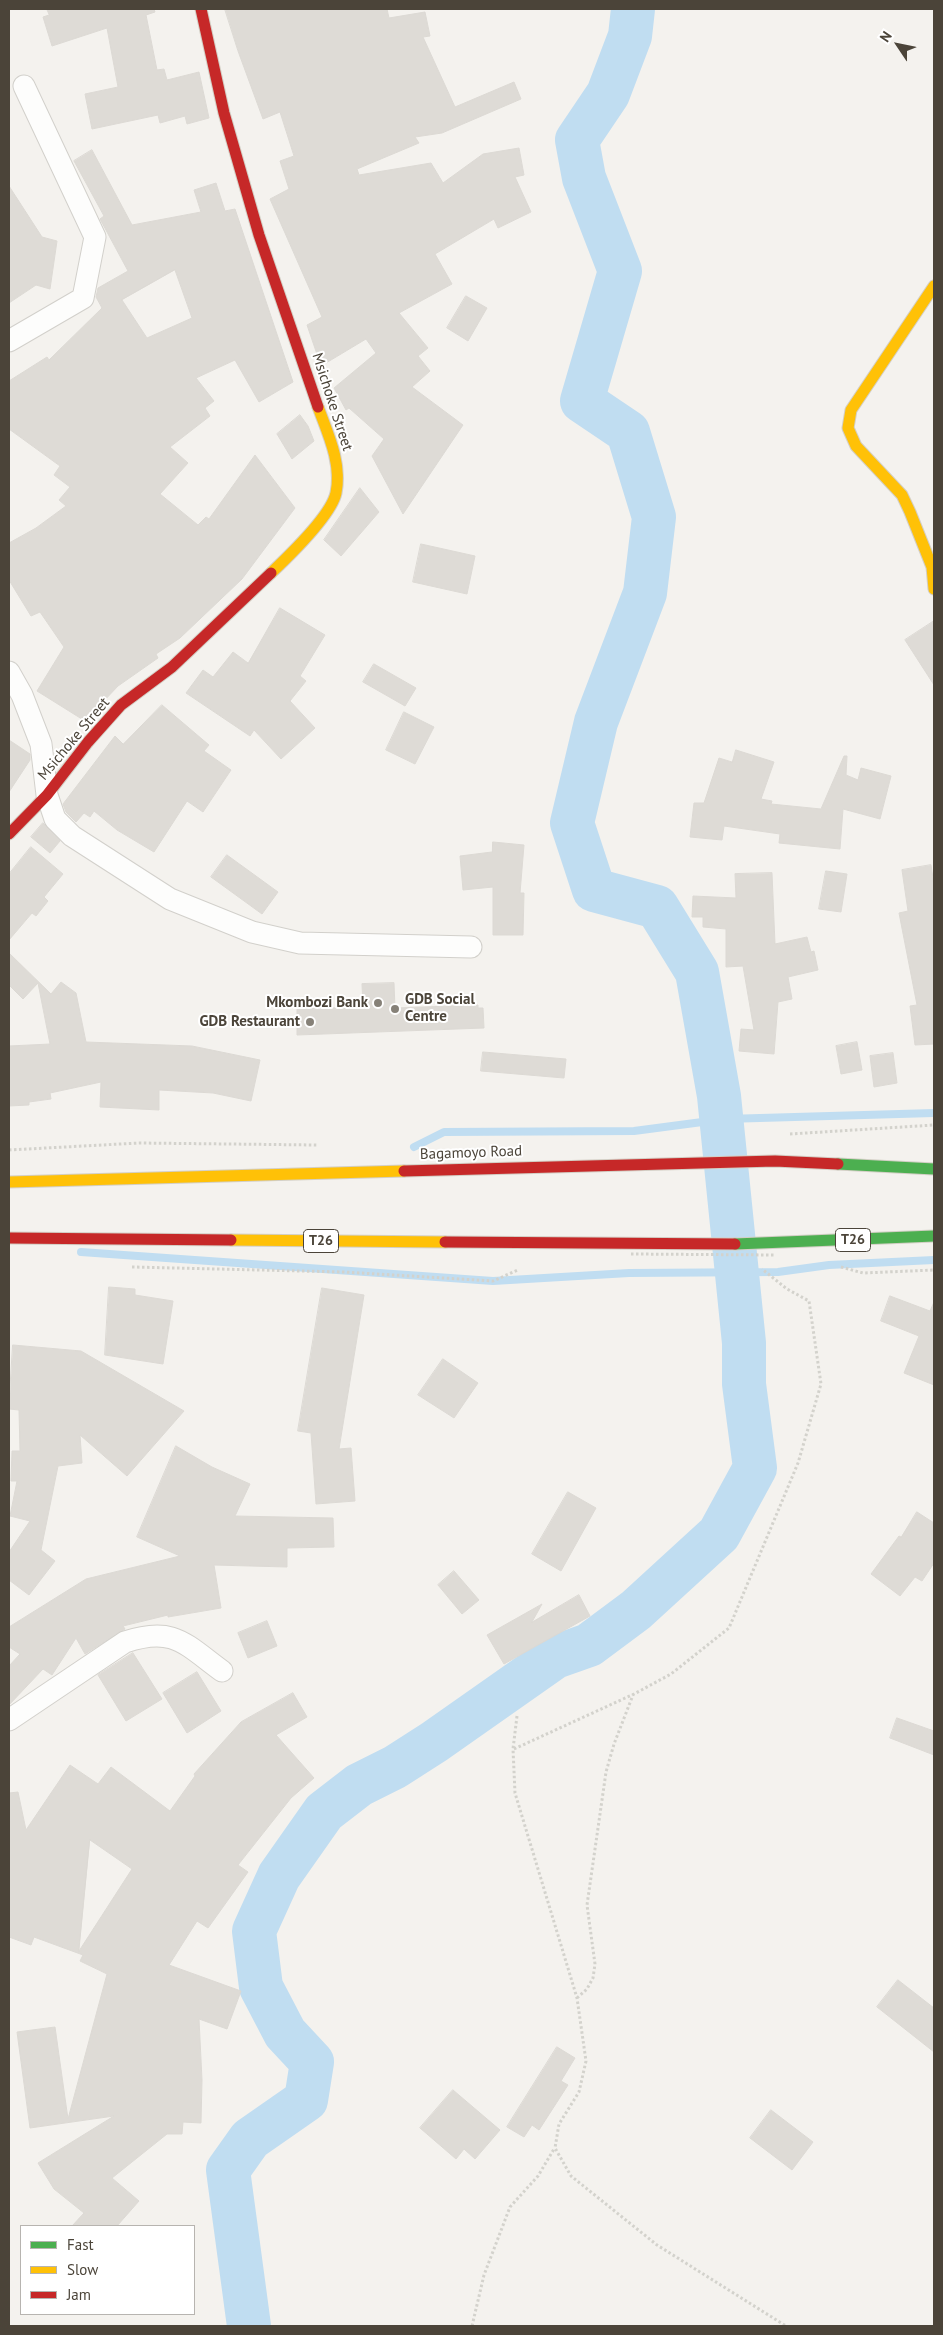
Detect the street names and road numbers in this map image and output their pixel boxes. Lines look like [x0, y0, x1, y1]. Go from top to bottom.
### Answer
street label: Msichoke Street [308, 351, 356, 453]
street label: Msichoke Street [34, 694, 114, 784]
street label: Bagamoyo Road [420, 1142, 522, 1164]
road number: T26 [836, 1228, 870, 1252]
road number: T26 [304, 1230, 338, 1252]

